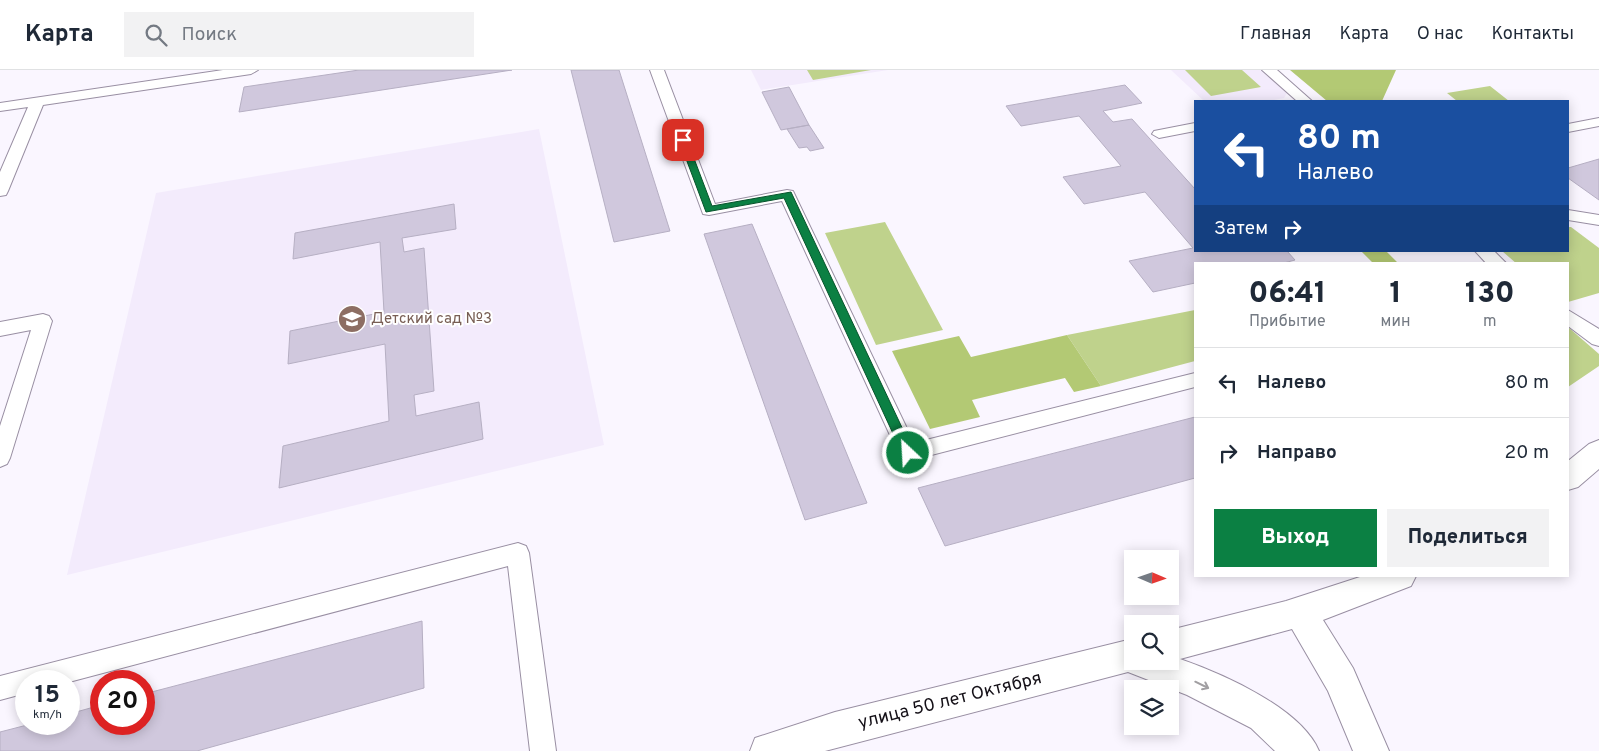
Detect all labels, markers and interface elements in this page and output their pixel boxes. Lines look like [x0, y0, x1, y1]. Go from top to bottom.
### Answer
search box [124, 12, 474, 57]
text: Карта [25, 20, 94, 50]
icon: search [142, 21, 170, 49]
text: Поиск [182, 23, 237, 47]
text: Главная [1240, 23, 1311, 46]
text: Карта [1339, 23, 1389, 46]
text: О нас [1417, 23, 1463, 46]
text: Контакты [1491, 23, 1574, 46]
text: 80 m [1297, 117, 1381, 161]
pin [662, 119, 704, 161]
icon: left [1214, 120, 1279, 185]
icon: arrive [669, 126, 697, 154]
text: Налево [1297, 160, 1374, 187]
icon: right [1278, 215, 1306, 243]
text: Затем [1214, 217, 1268, 241]
text: 06:41 [1248, 276, 1326, 313]
text: 1 [1389, 276, 1402, 313]
text: 130 [1465, 276, 1515, 313]
school or university icon: Детский сад №3 [337, 304, 367, 334]
place label: Детский сад №3 [371, 310, 492, 329]
text: Прибытие [1249, 312, 1326, 332]
text: мин [1381, 312, 1410, 332]
text: m [1483, 312, 1497, 332]
icon: left [1214, 369, 1242, 397]
text: Налево [1257, 371, 1326, 395]
text: 80 m [1505, 371, 1549, 395]
position arrow [881, 426, 933, 478]
icon: right [1214, 439, 1242, 467]
text: Направо [1257, 441, 1337, 465]
text: 20 m [1505, 441, 1549, 465]
button: Выход [1214, 509, 1377, 567]
button: Поделиться [1387, 509, 1549, 567]
north arrow [1124, 550, 1179, 605]
map controls [1124, 550, 1179, 735]
button: search [1124, 615, 1179, 670]
street label: улица 50 лет Октября [856, 667, 1044, 735]
speed limit sign: 20 [90, 670, 155, 735]
text: 15 [35, 680, 60, 712]
button: layers [1124, 680, 1179, 735]
one-way arrow [1194, 680, 1209, 690]
text: km/h [33, 707, 62, 723]

